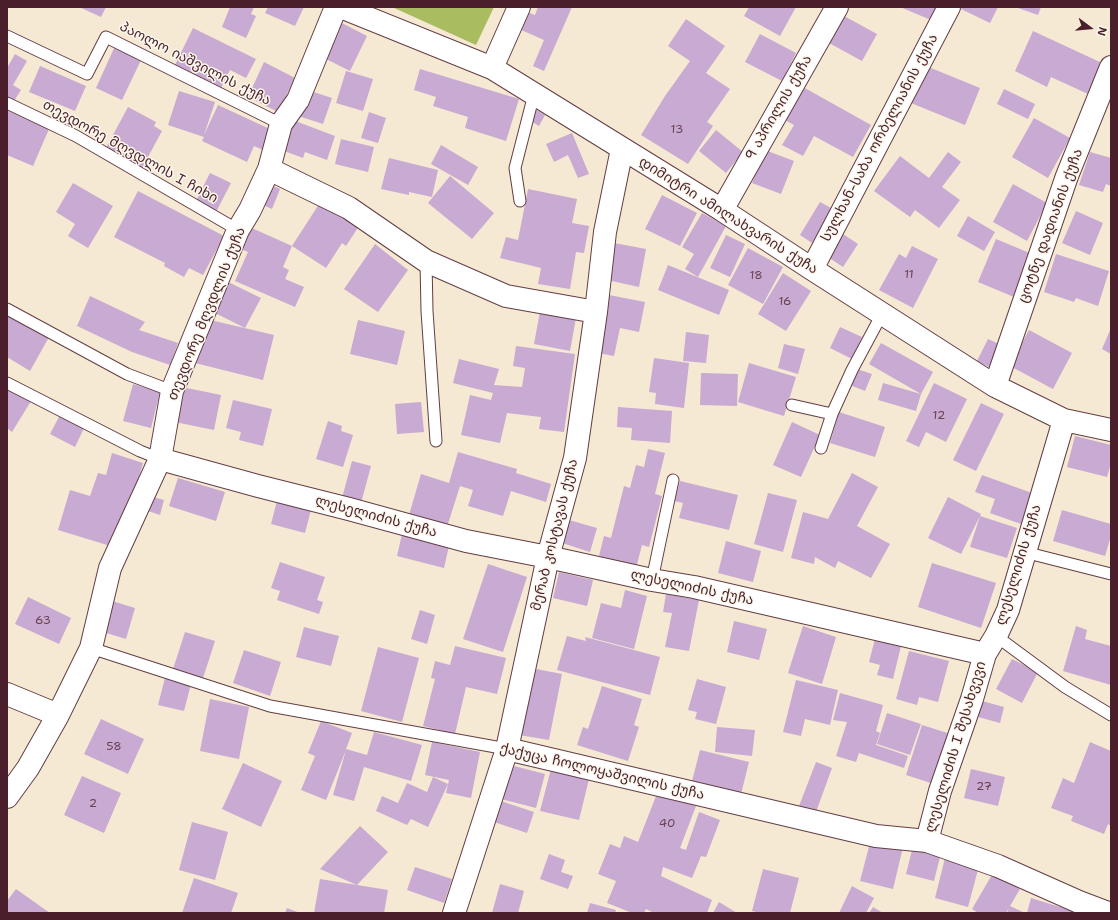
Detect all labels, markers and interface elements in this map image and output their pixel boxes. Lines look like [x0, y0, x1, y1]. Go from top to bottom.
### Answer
north arrow [1070, 8, 1110, 48]
street label: პაოლო იაშვილის ქუჩა [117, 19, 273, 109]
text: N [1094, 25, 1110, 38]
street label: სულხან-საბა ორბელიანის ქუჩა [818, 31, 942, 245]
street label: 9 აპრილის ქუჩა [742, 52, 816, 164]
street label: თევდორე მღვდლის I ჩიხი [39, 97, 221, 207]
house number: 13 [671, 123, 683, 137]
street label: ცოტნე დადიანის ქუჩა [1015, 147, 1087, 305]
street label: დიმიტრი ამილახვარის ქუჩა [635, 154, 821, 278]
street label: თევდორე მღვდლის ქუჩა [165, 225, 249, 403]
house number: 11 [904, 268, 914, 282]
house number: 18 [749, 269, 763, 283]
house number: 16 [778, 295, 792, 309]
house number: 12 [933, 409, 945, 423]
street label: მერაბ კოსტავას ქუჩა [528, 457, 582, 613]
street label: ლესელიძის ქუჩა [313, 493, 439, 541]
street label: ლესელიძის ქუჩა [993, 503, 1045, 627]
street label: ლესელიძის ქუჩა [629, 567, 755, 609]
house number: 63 [35, 614, 51, 628]
street label: ლესელიძის I შესახვევი [922, 659, 990, 835]
house number: 58 [106, 740, 122, 754]
street label: ქაქუცა ჩოლოყაშვილის ქუჩა [498, 740, 706, 804]
house number: 27 [976, 780, 992, 794]
house number: 2 [89, 797, 97, 811]
house number: 40 [659, 817, 675, 831]

